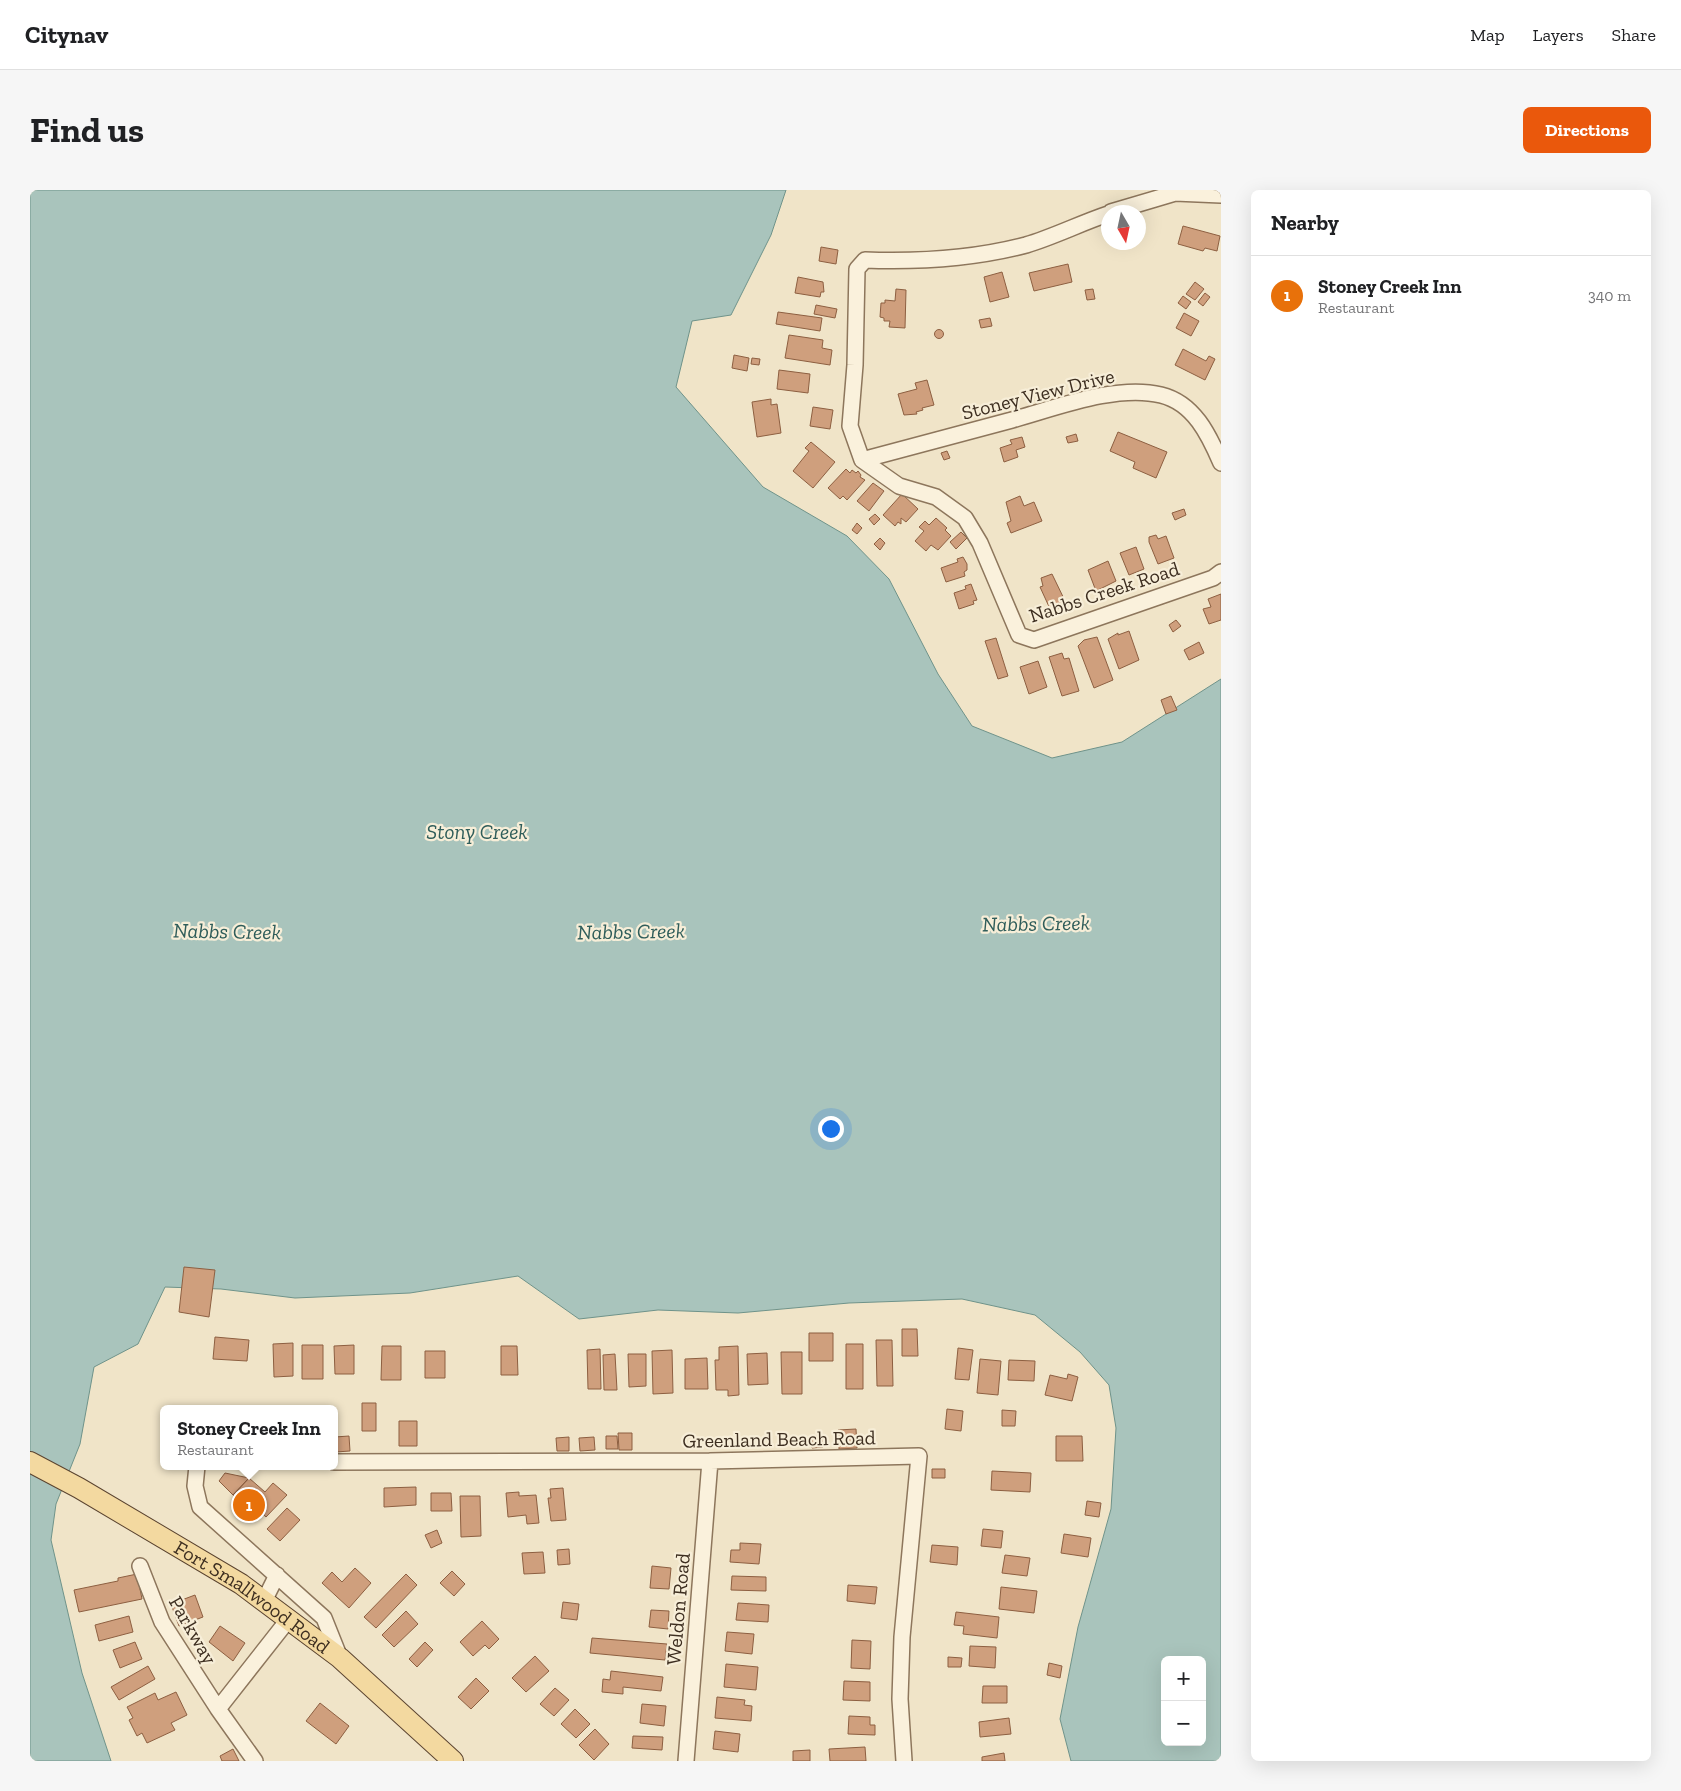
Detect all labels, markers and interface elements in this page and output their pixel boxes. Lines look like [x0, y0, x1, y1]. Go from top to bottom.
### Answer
text: Citynav [25, 20, 108, 49]
text: Map [1470, 24, 1505, 46]
text: Layers [1533, 24, 1584, 46]
text: Share [1612, 24, 1656, 46]
button: Directions [1523, 107, 1651, 153]
text: Find us [30, 109, 144, 151]
north arrow [1101, 205, 1146, 250]
text: Nearby [1271, 210, 1339, 235]
text: Stoney Creek Inn [1318, 275, 1462, 298]
text: 1 [1284, 286, 1290, 305]
text: 340 m [1588, 286, 1631, 305]
text: Restaurant [1318, 298, 1394, 317]
street label: Stoney View Drive [959, 363, 1117, 425]
street label: Nabbs Creek Road [1026, 556, 1182, 628]
water label: Stony Creek [426, 819, 528, 844]
water label: Nabbs Creek [982, 910, 1090, 936]
water label: Nabbs Creek [173, 918, 281, 944]
water label: Nabbs Creek [577, 918, 685, 944]
your location [818, 1116, 844, 1142]
popup [160, 1405, 338, 1470]
text: Stoney Creek Inn [177, 1417, 321, 1440]
street label: Greenland Beach Road [682, 1425, 876, 1453]
text: Restaurant [177, 1440, 254, 1459]
pin: 1 [233, 1486, 265, 1524]
street label: Fort Smallwood Road [170, 1535, 335, 1658]
street label: Weldon Road [661, 1552, 695, 1666]
street label: Parkway [164, 1592, 222, 1669]
map controls [1161, 1656, 1206, 1746]
button: + [1161, 1656, 1206, 1701]
button: − [1161, 1701, 1206, 1746]

